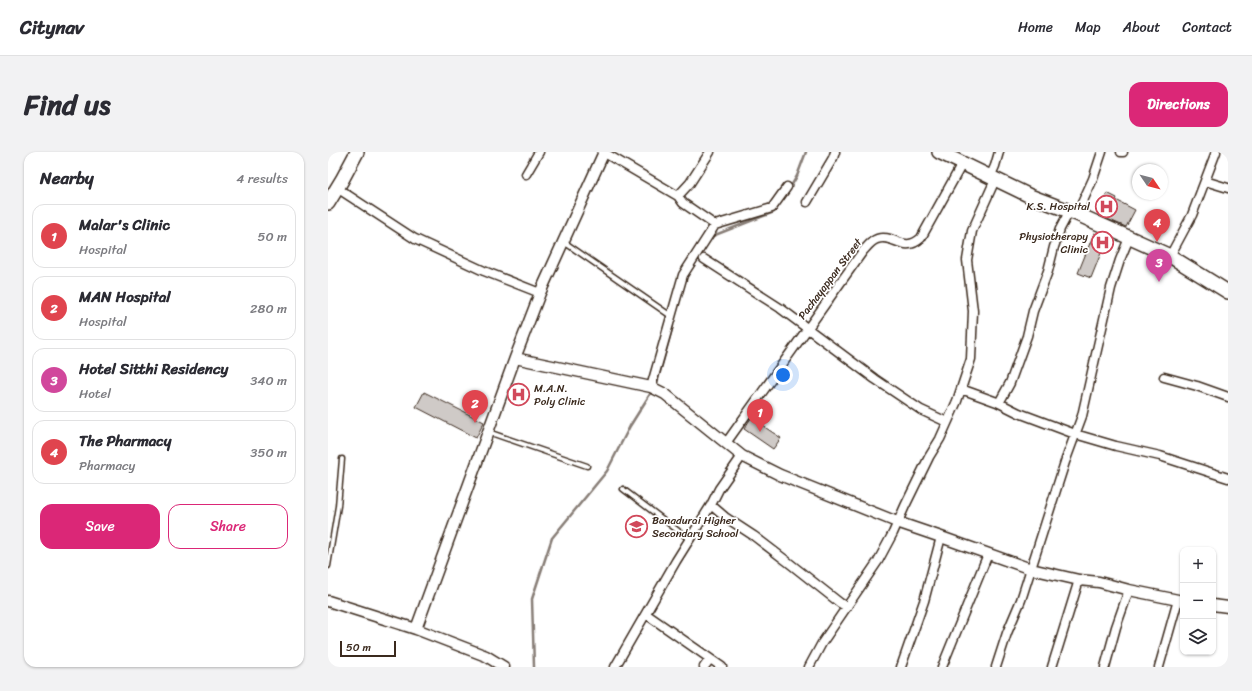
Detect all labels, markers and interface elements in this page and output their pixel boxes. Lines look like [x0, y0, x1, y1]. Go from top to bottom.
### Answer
text: Citynav [20, 11, 84, 44]
text: Home [1018, 15, 1053, 40]
text: Map [1075, 15, 1101, 40]
text: About [1123, 15, 1160, 40]
text: Contact [1182, 15, 1232, 40]
text: Find us [24, 80, 111, 129]
button: Directions [1129, 82, 1228, 127]
text: Nearby [40, 163, 94, 193]
north arrow [1132, 164, 1168, 200]
text: 4 results [236, 167, 288, 190]
hospital icon: K.S. Hospital [1093, 193, 1119, 219]
place label: K.S. Hospital [1027, 197, 1091, 216]
pin: 4 [1144, 209, 1170, 242]
text: Malar's Clinic [79, 212, 170, 238]
text: 1 [51, 225, 57, 248]
text: 50 m [257, 225, 287, 248]
place label: Physiotherapy Clinic [1019, 227, 1088, 259]
hospital icon: Physiotherapy Clinic [1090, 229, 1116, 255]
street label: Pachayappan Street [793, 234, 867, 324]
text: Hospital [79, 238, 127, 261]
pin: 3 [1146, 249, 1172, 282]
text: MAN Hospital [79, 284, 171, 310]
text: 2 [50, 297, 58, 320]
text: 280 m [250, 297, 287, 320]
text: Hospital [79, 310, 127, 333]
text: Hotel Sitthi Residency [79, 356, 228, 382]
your location [773, 365, 793, 385]
text: 3 [50, 369, 58, 392]
text: 340 m [250, 369, 287, 392]
place label: M.A.N. Poly Clinic [534, 379, 586, 411]
hospital icon: M.A.N. Poly Clinic [505, 381, 531, 407]
text: Hotel [79, 382, 111, 405]
pin: 2 [462, 390, 488, 423]
pin: 1 [747, 399, 773, 432]
text: The Pharmacy [79, 428, 171, 454]
text: 4 [50, 441, 58, 464]
text: 350 m [250, 441, 287, 464]
text: Pharmacy [79, 454, 135, 477]
button: Save [40, 504, 160, 549]
button: Share [168, 504, 288, 549]
place label: Banadurai Higher Secondary School [652, 511, 739, 543]
school or university icon: Banadurai Higher Secondary School [623, 513, 649, 539]
map controls [1180, 547, 1216, 655]
button: + [1180, 547, 1216, 583]
button: − [1180, 583, 1216, 619]
button: layers [1180, 619, 1216, 655]
text: 50 m [346, 638, 371, 657]
scale bar [340, 639, 396, 658]

